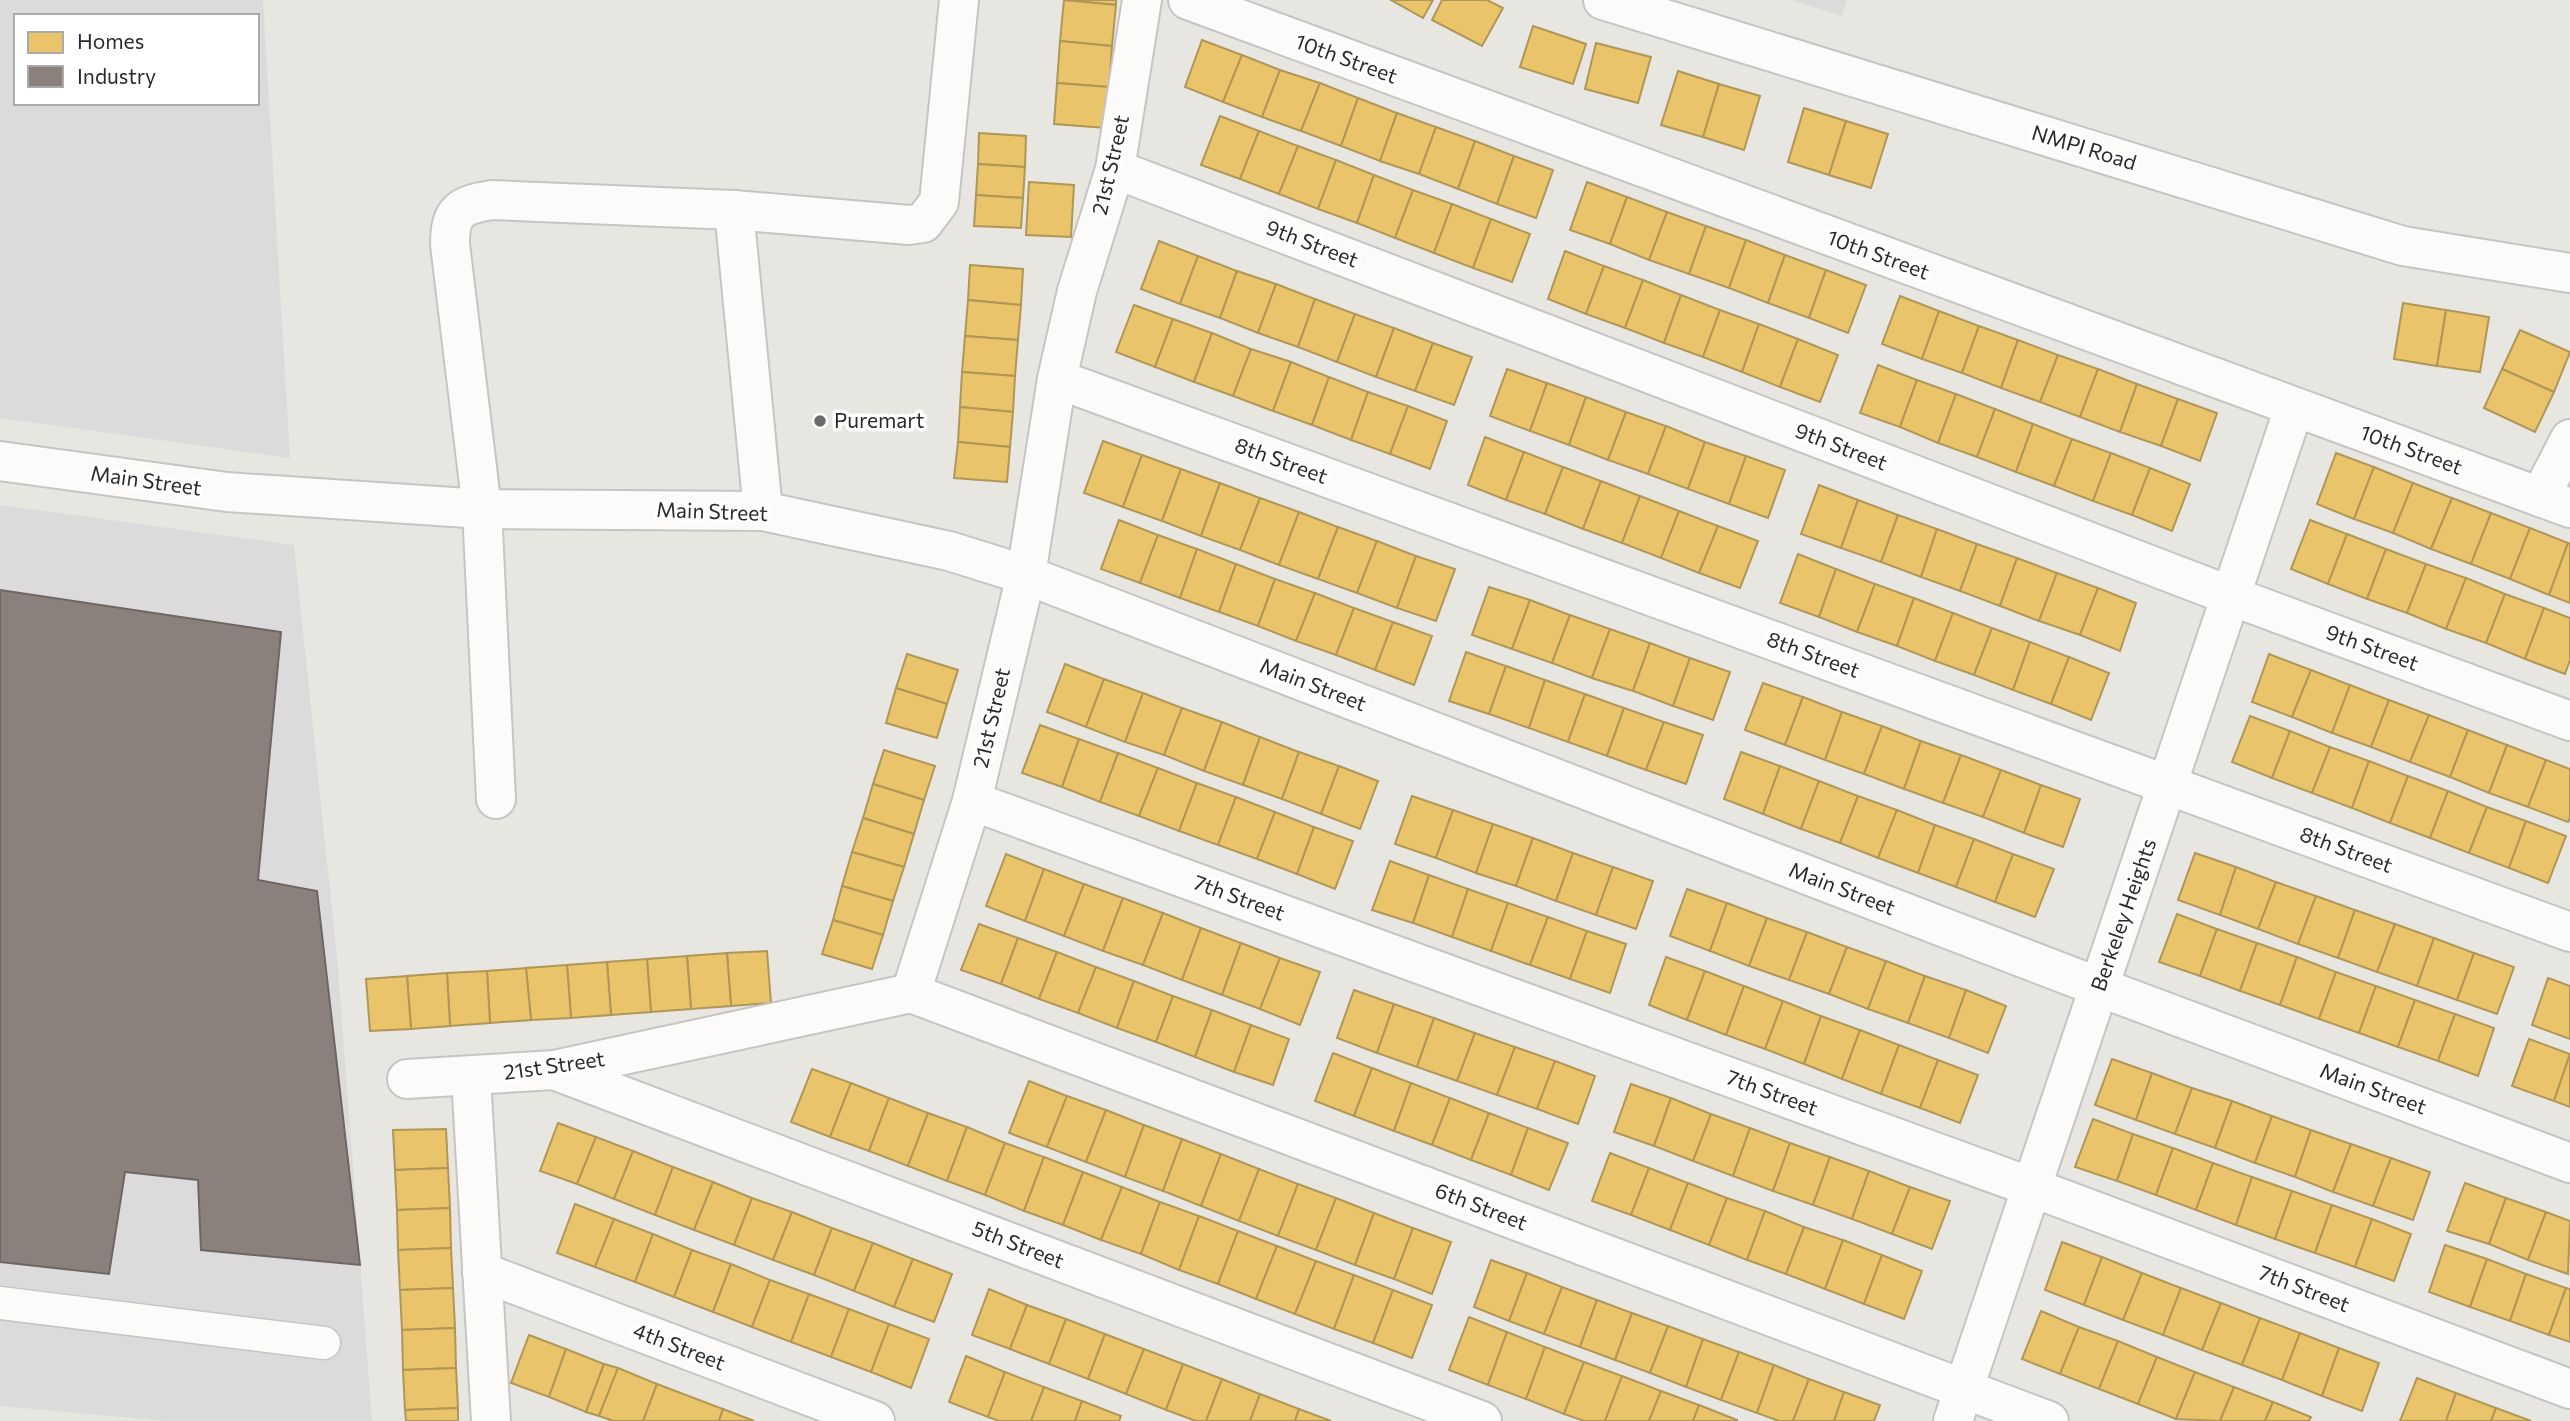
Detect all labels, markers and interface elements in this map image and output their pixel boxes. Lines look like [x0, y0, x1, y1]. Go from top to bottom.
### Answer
legend [14, 14, 259, 105]
text: Homes [77, 28, 144, 53]
street label: 10th Street [1292, 28, 1401, 88]
text: Industry [77, 63, 156, 88]
street label: 21st Street [1086, 112, 1133, 217]
street label: NMPI Road [2029, 119, 2140, 174]
street label: 9th Street [1263, 214, 1362, 272]
street label: 10th Street [1824, 224, 1933, 284]
place label: Puremart [834, 407, 924, 432]
marker: Puremart [812, 413, 828, 429]
street label: 9th Street [1792, 417, 1891, 475]
street label: 10th Street [2357, 419, 2466, 479]
street label: 8th Street [1232, 431, 1331, 488]
street label: Main Street [89, 459, 203, 500]
street label: Main Street [656, 496, 768, 525]
street label: 9th Street [2323, 618, 2422, 675]
street label: 8th Street [1764, 625, 1863, 682]
street label: Main Street [1257, 652, 1370, 715]
street label: 21st Street [967, 665, 1014, 770]
street label: 8th Street [2297, 820, 2396, 877]
street label: Berkeley Heights [2085, 835, 2160, 994]
street label: Main Street [1786, 856, 1899, 919]
street label: 7th Street [1191, 869, 1288, 925]
street label: 21st Street [501, 1045, 606, 1084]
street label: Main Street [2317, 1057, 2430, 1118]
street label: 7th Street [1724, 1064, 1821, 1120]
street label: 6th Street [1432, 1177, 1531, 1235]
street label: 5th Street [969, 1215, 1068, 1272]
street label: 7th Street [2256, 1259, 2353, 1316]
street label: 4th Street [630, 1317, 729, 1375]

